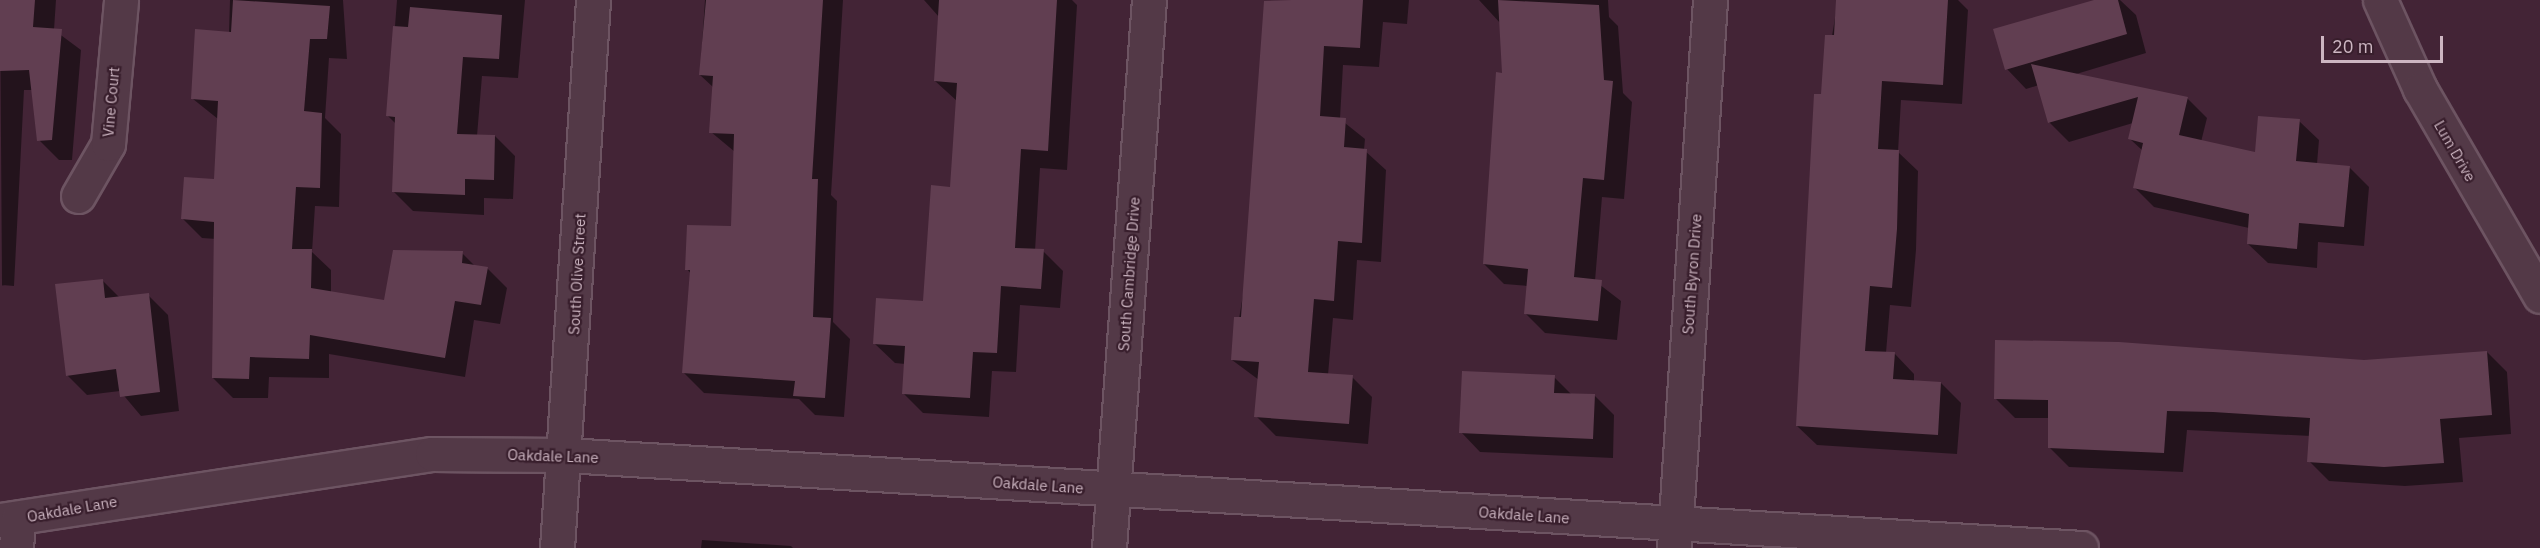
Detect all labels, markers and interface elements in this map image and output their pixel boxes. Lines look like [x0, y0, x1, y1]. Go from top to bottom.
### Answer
scale bar [2324, 24, 2446, 62]
text: 20 m [2332, 35, 2374, 58]
street label: Vine Court [99, 66, 123, 138]
street label: Lum Drive [2430, 117, 2480, 185]
street label: South Cambridge Drive [1115, 196, 1143, 352]
street label: South Olive Street [565, 213, 589, 335]
street label: South Byron Drive [1679, 213, 1705, 335]
street label: Oakdale Lane [507, 445, 599, 467]
street label: Oakdale Lane [992, 473, 1084, 497]
street label: Oakdale Lane [26, 492, 118, 526]
street label: Oakdale Lane [1478, 503, 1570, 527]

